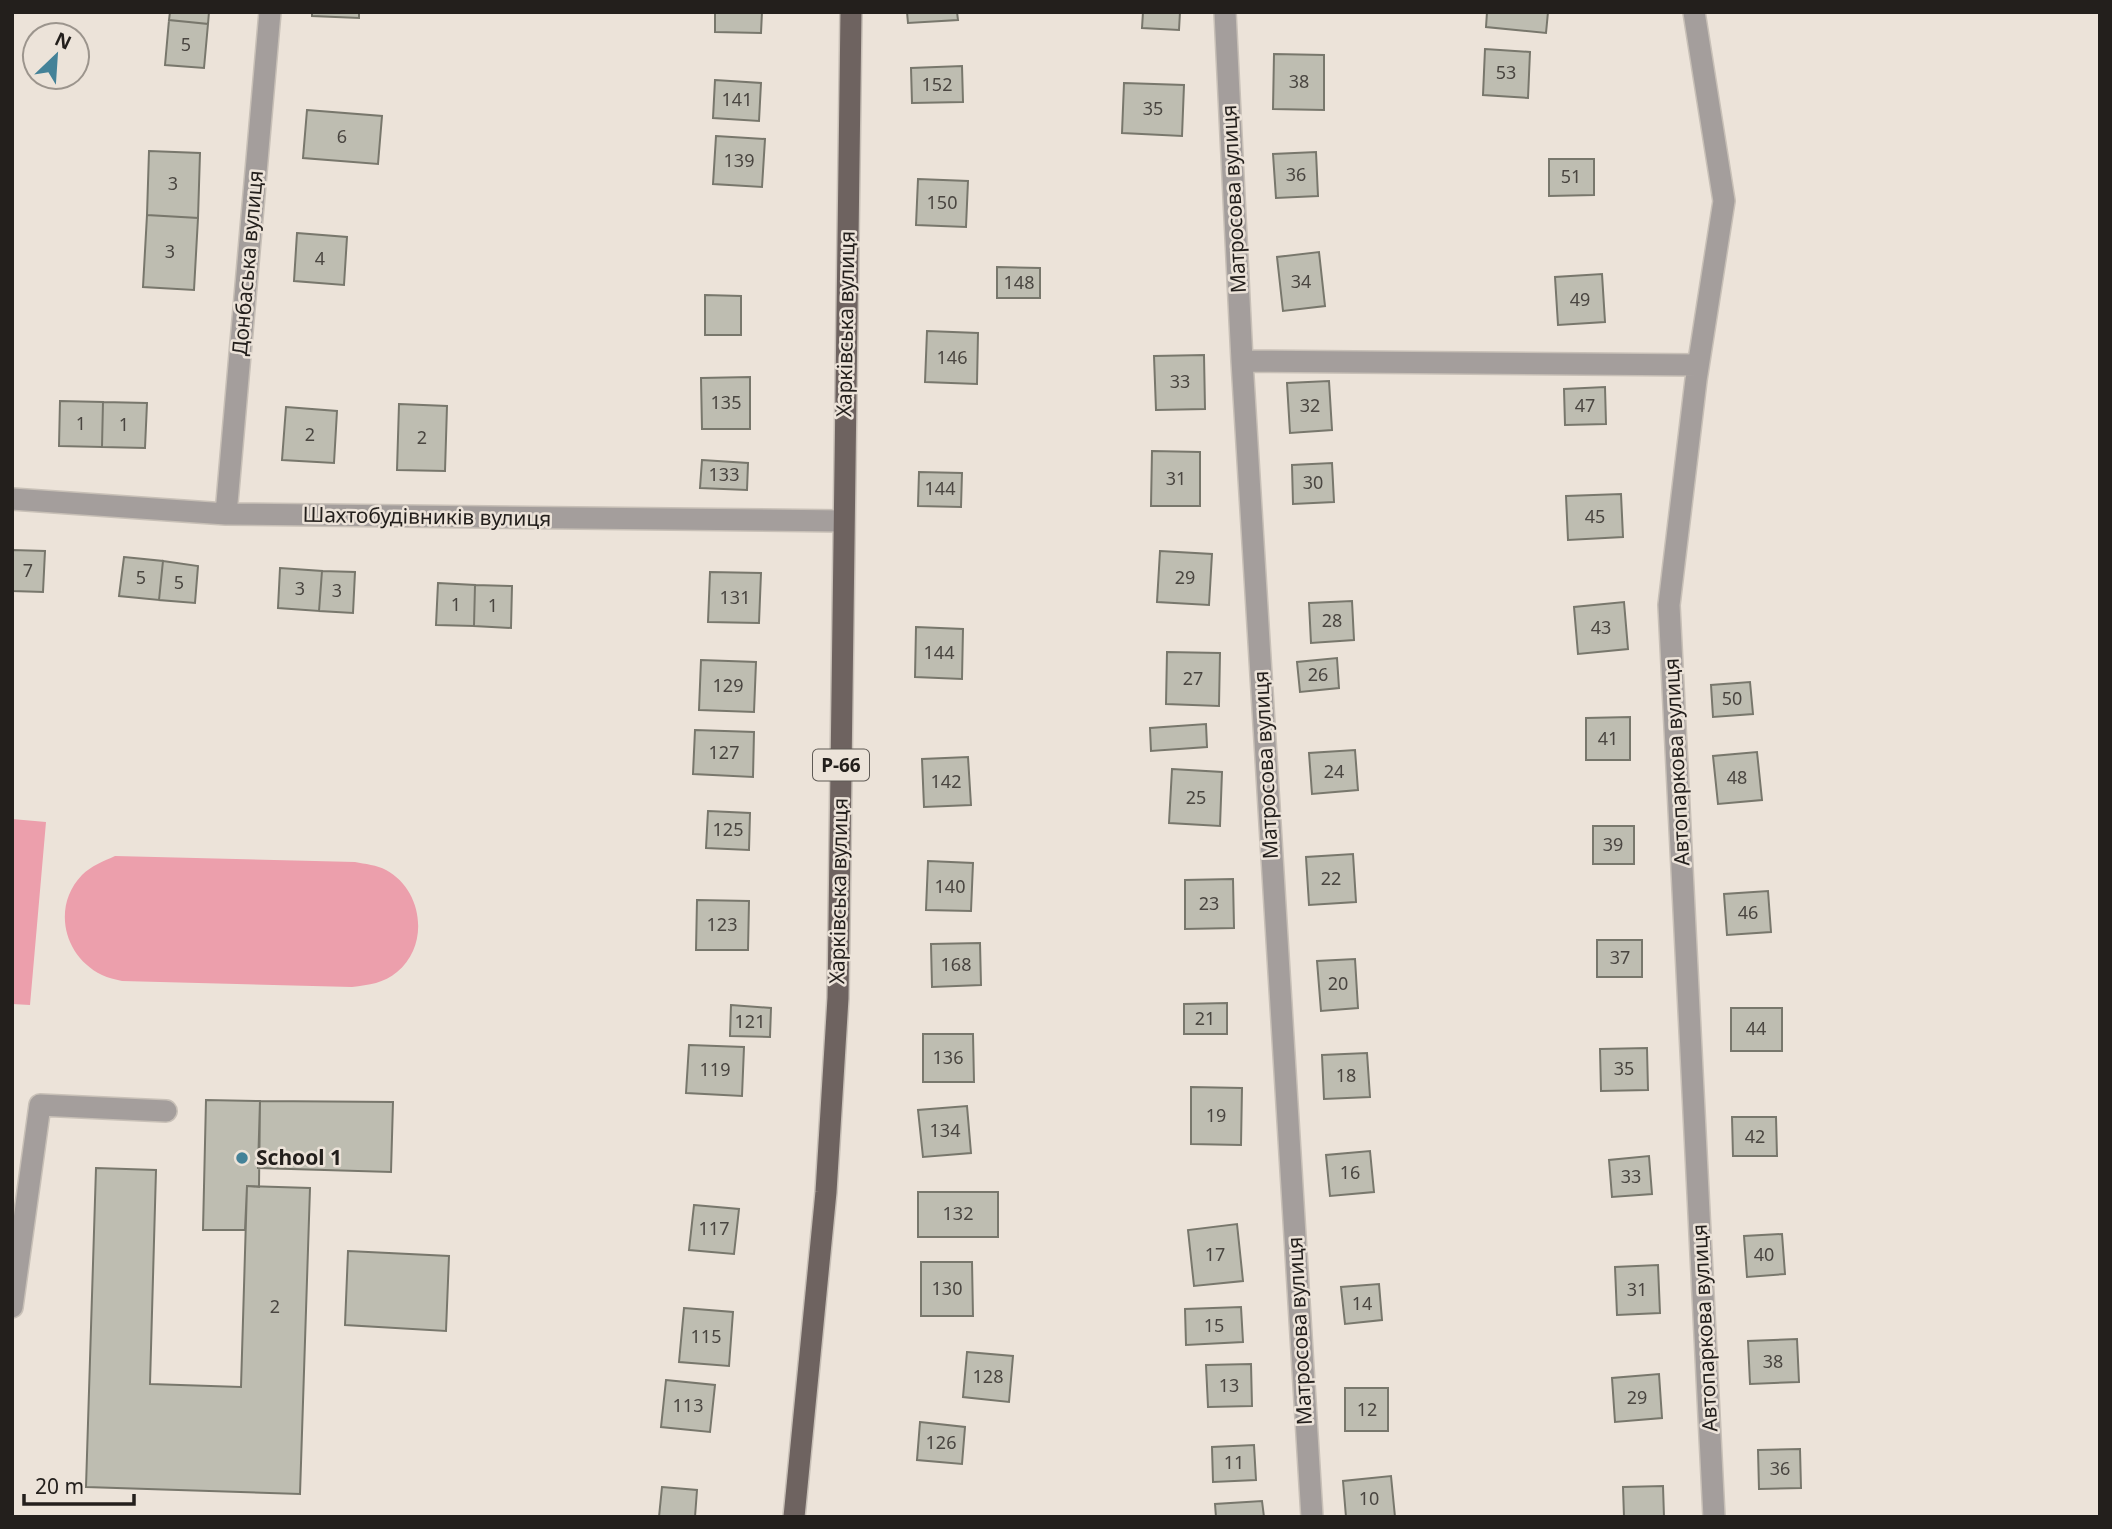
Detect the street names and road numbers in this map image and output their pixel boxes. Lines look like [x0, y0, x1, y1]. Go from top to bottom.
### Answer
street label: Матросова вулиця [1214, 104, 1252, 294]
street label: Донбаська вулиця [225, 169, 269, 357]
street label: Харківська вулиця [829, 231, 861, 417]
street label: Шахтобудівників вулиця [302, 500, 552, 532]
street label: Автопаркова вулиця [1657, 657, 1695, 867]
street label: Матросова вулиця [1246, 670, 1284, 860]
road number: Р-66 [813, 750, 869, 780]
street label: Харківська вулиця [822, 798, 854, 984]
street label: Автопаркова вулиця [1685, 1223, 1723, 1433]
street label: Матросова вулиця [1280, 1236, 1318, 1426]

